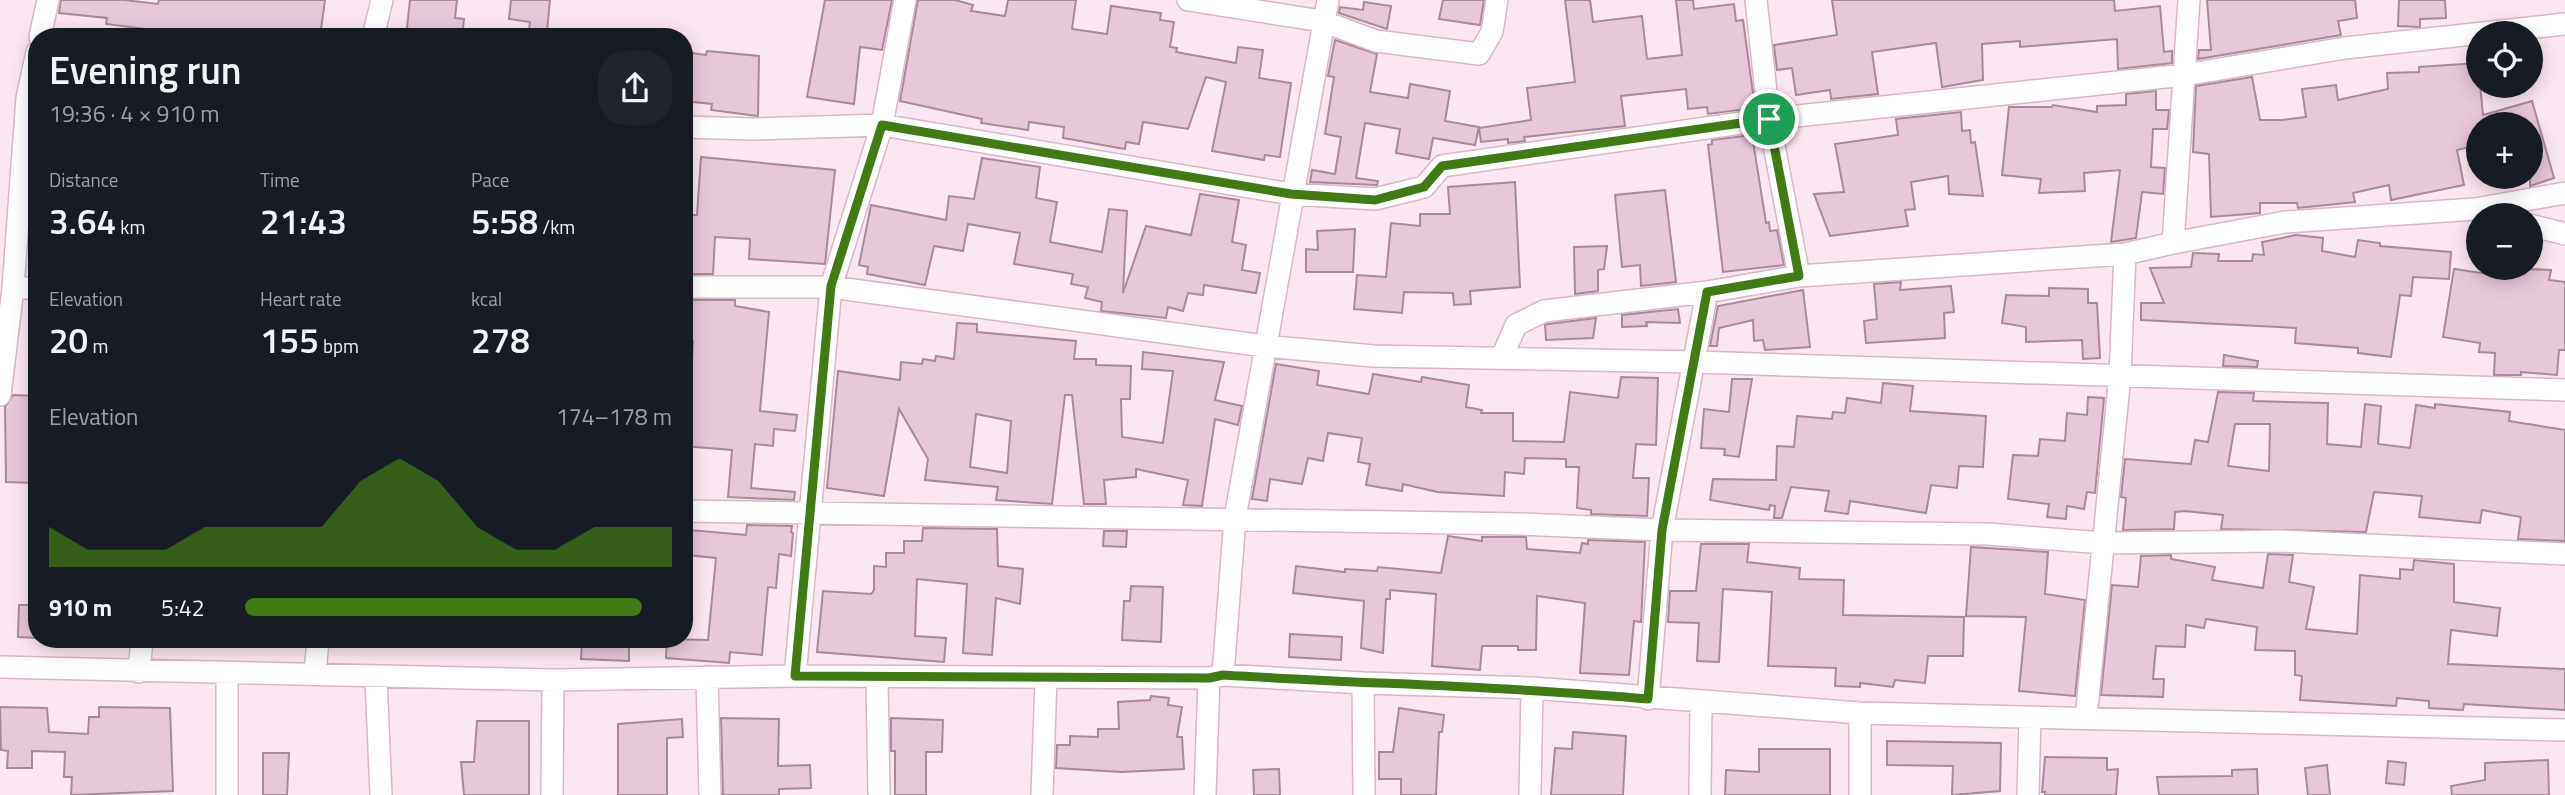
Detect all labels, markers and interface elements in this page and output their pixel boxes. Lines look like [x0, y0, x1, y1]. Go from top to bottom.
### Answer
map controls [2466, 21, 2543, 280]
button: locate [2466, 21, 2543, 98]
text: Evening run [49, 41, 242, 99]
button: share [598, 51, 672, 125]
pin [1739, 89, 1799, 149]
text: 19:36 · 4 × 910 m [49, 96, 219, 131]
icon: arrive [1750, 100, 1788, 138]
button: + [2466, 112, 2543, 189]
text: Distance [49, 165, 118, 194]
text: Time [260, 165, 300, 194]
text: Pace [471, 165, 509, 194]
text: 3.64 [49, 194, 116, 248]
text: 21:43 [260, 194, 347, 248]
text: 5:58 [471, 194, 538, 248]
button: − [2466, 203, 2543, 280]
text: km [116, 212, 145, 241]
text: /km [538, 212, 575, 241]
text: Elevation [49, 284, 123, 313]
text: Heart rate [260, 284, 342, 313]
text: kcal [471, 284, 502, 313]
text: 20 [49, 313, 88, 367]
text: 155 [260, 313, 319, 367]
text: 278 [471, 313, 530, 367]
text: m [88, 331, 108, 360]
text: bpm [319, 331, 359, 360]
text: Elevation [49, 399, 138, 434]
text: 174–178 m [556, 399, 672, 434]
text: 910 m [49, 590, 112, 625]
text: 5:42 [161, 590, 205, 625]

